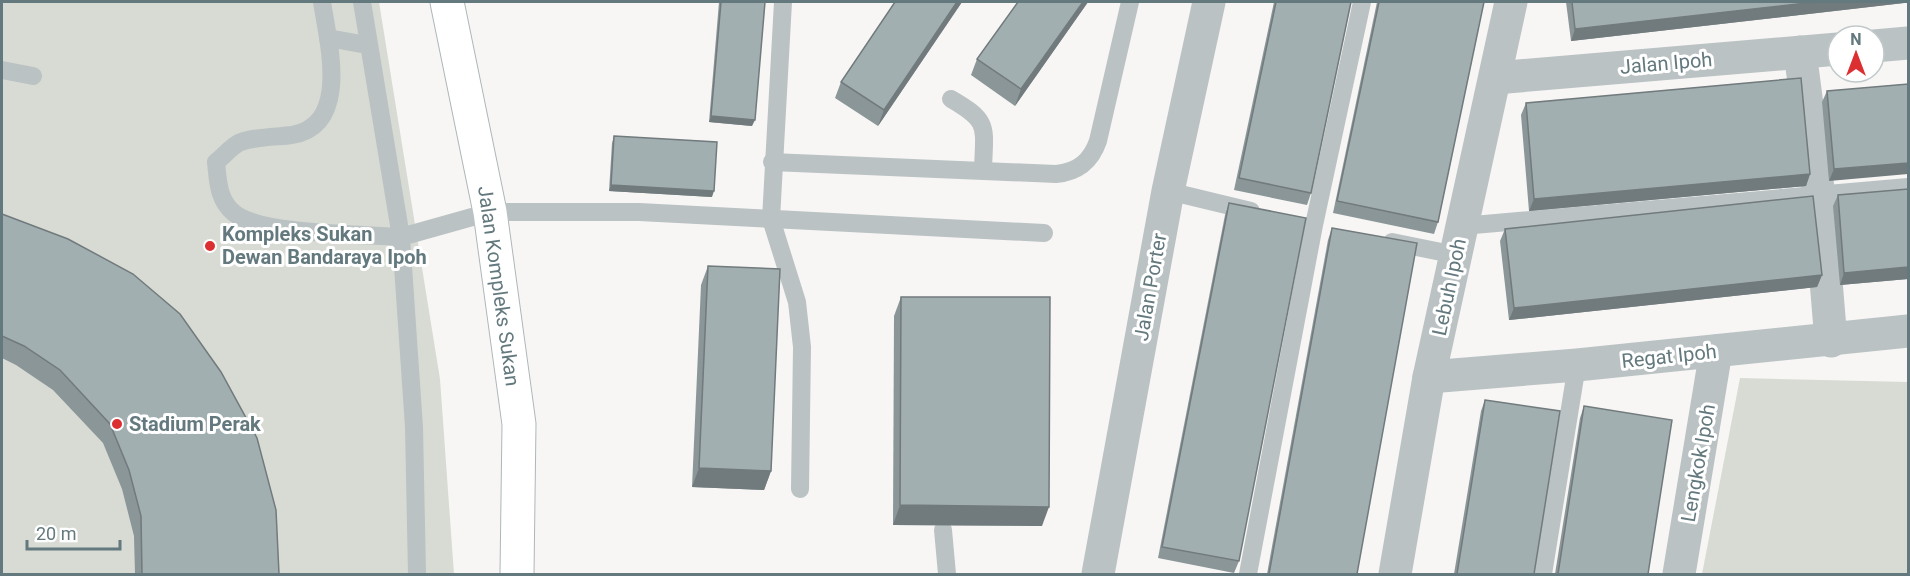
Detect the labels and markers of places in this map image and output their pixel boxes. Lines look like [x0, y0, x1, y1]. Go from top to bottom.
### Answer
place label: Kompleks Sukan Dewan Bandaraya Ipoh [222, 222, 427, 269]
marker: Kompleks Sukan Dewan Bandaraya Ipoh [203, 239, 217, 253]
place label: Stadium Perak [129, 412, 261, 436]
marker: Stadium Perak [110, 417, 124, 431]

